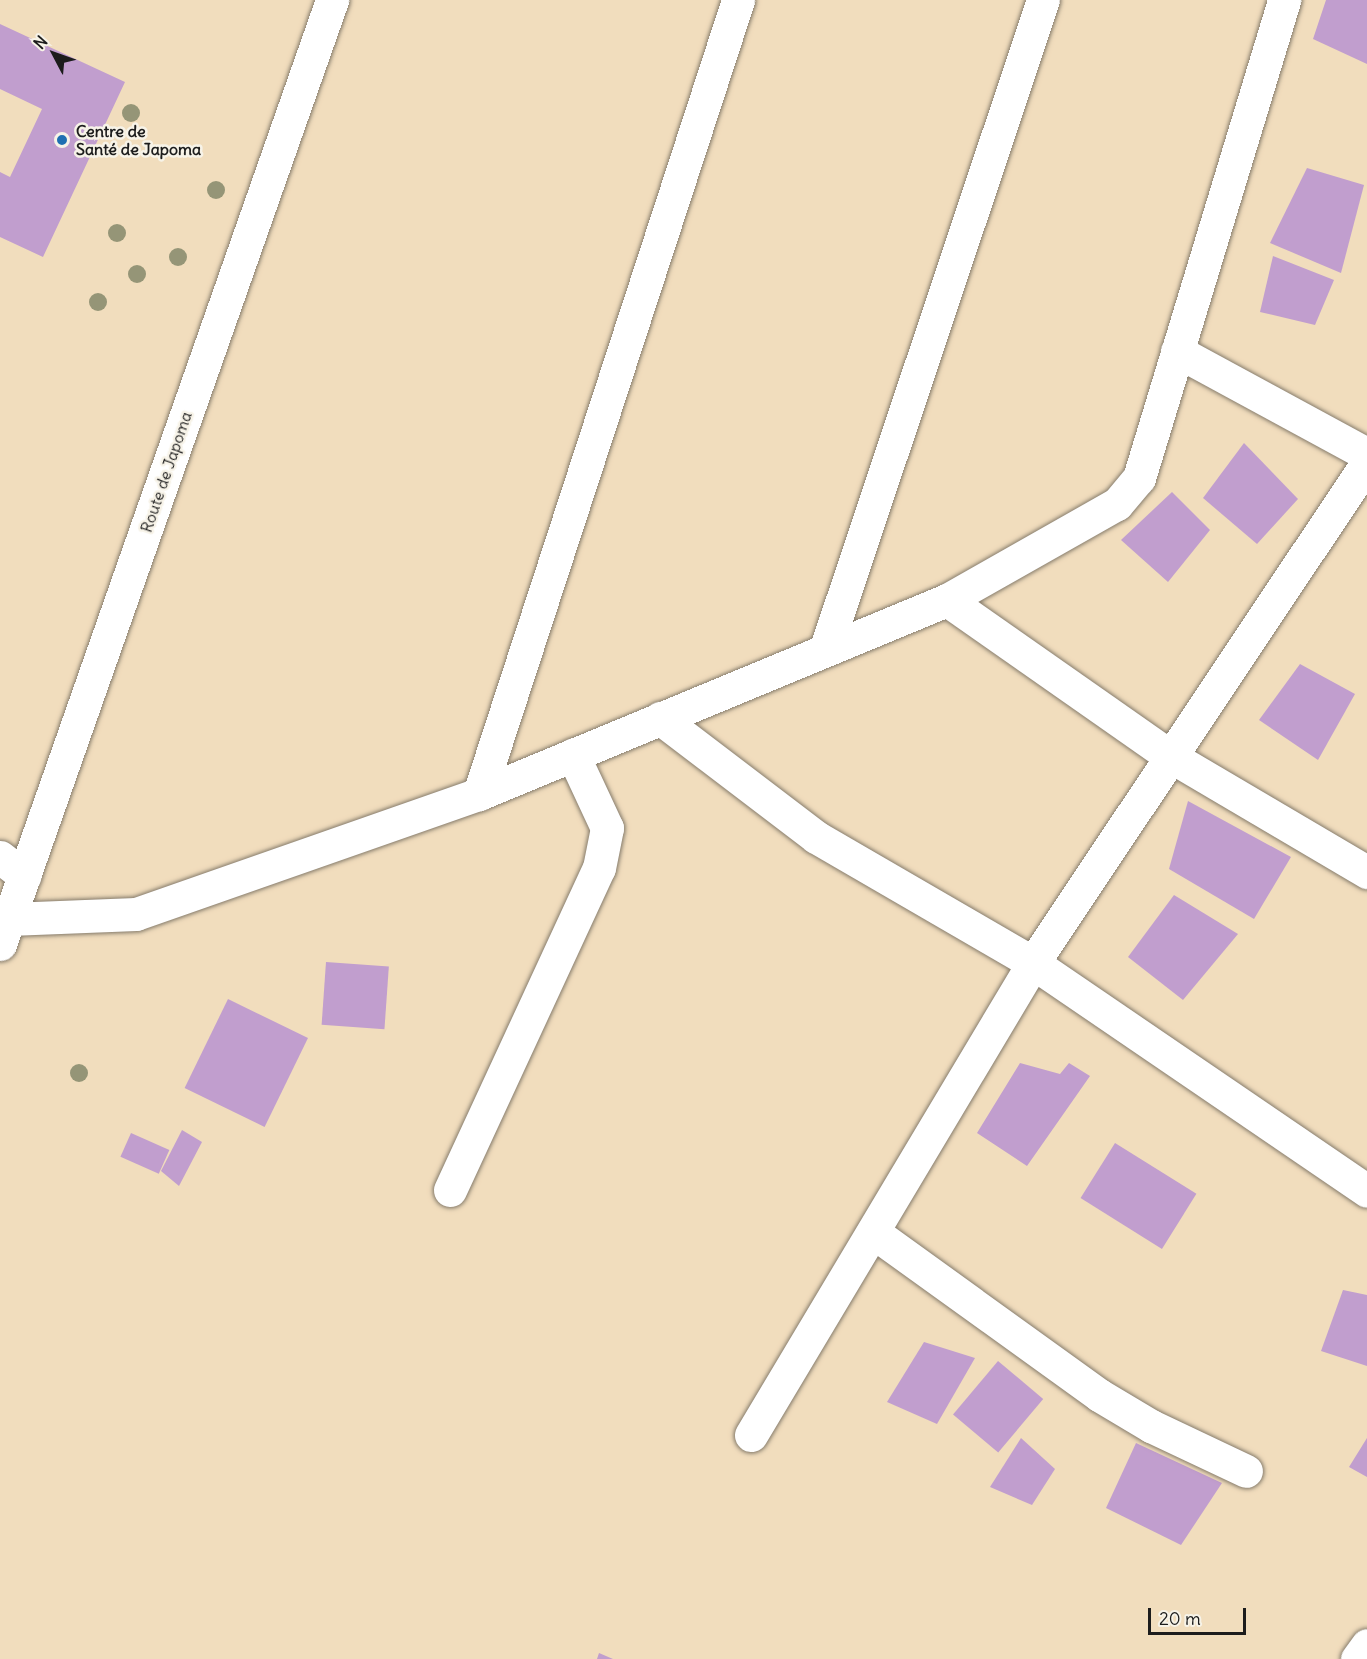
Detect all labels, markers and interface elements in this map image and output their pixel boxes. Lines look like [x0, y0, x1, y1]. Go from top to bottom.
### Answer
north arrow [24, 24, 84, 84]
text: N [29, 31, 52, 53]
place label: Centre de Santé de Japoma [76, 121, 201, 159]
marker: Centre de Santé de Japoma [53, 131, 71, 149]
street label: Route de Japoma [136, 409, 196, 535]
scale bar [1151, 1596, 1248, 1634]
text: 20 m [1159, 1607, 1201, 1630]

